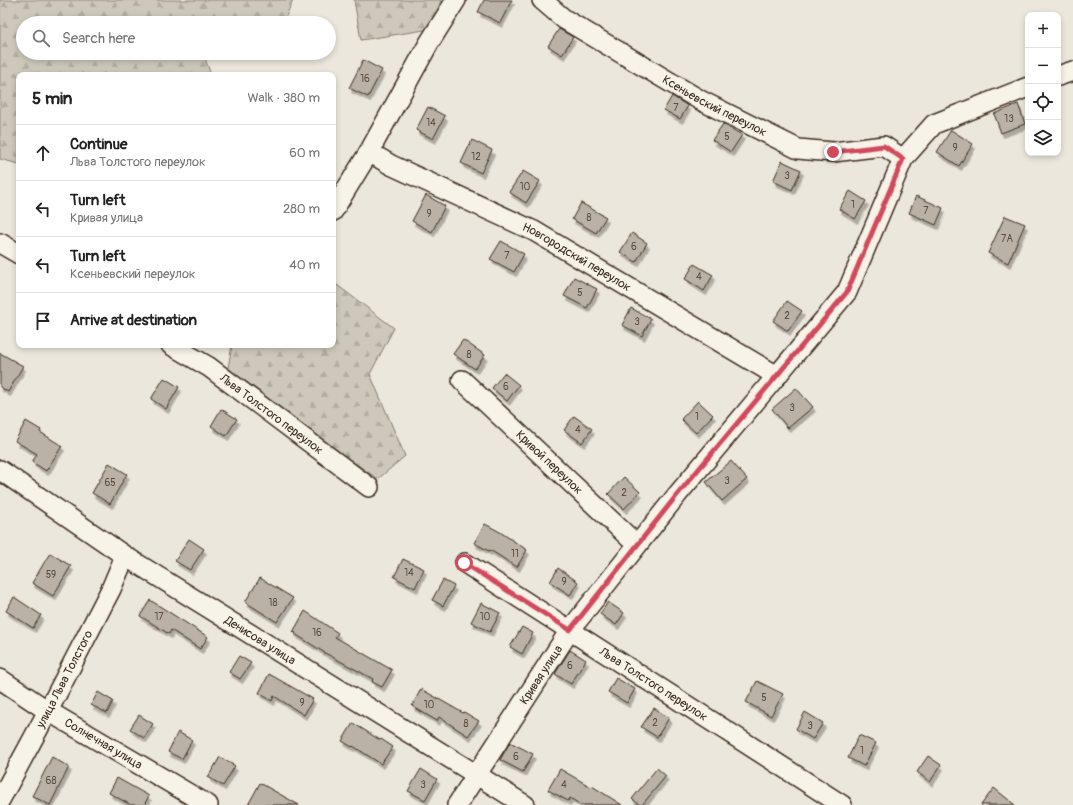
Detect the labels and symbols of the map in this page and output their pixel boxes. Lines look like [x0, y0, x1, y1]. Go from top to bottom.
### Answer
street label: Ксеньевский переулок [660, 72, 769, 140]
house number: 16 [360, 73, 370, 85]
house number: 7 [673, 102, 679, 114]
house number: 13 [1004, 113, 1014, 125]
house number: 14 [426, 117, 436, 129]
house number: 5 [724, 131, 730, 143]
house number: 9 [952, 142, 958, 154]
route end [824, 143, 842, 161]
house number: 12 [471, 151, 481, 163]
house number: 3 [784, 170, 790, 182]
house number: 10 [520, 181, 531, 193]
house number: 1 [851, 199, 855, 211]
house number: 7 [923, 205, 929, 217]
house number: 9 [426, 208, 432, 220]
house number: 8 [586, 212, 592, 224]
street label: Новгородский переулок [520, 219, 634, 295]
house number: 7А [1001, 233, 1013, 245]
house number: 6 [631, 241, 637, 253]
house number: 7 [504, 250, 510, 262]
house number: 4 [696, 271, 702, 283]
house number: 5 [577, 287, 583, 299]
house number: 2 [784, 310, 790, 322]
house number: 3 [634, 316, 640, 328]
house number: 8 [466, 349, 472, 361]
street label: Льва Толстого переулок [216, 370, 326, 457]
house number: 6 [503, 381, 509, 393]
house number: 3 [789, 402, 795, 414]
house number: 1 [695, 411, 699, 423]
house number: 4 [575, 424, 581, 436]
street label: Кривой переулок [513, 427, 586, 497]
house number: 3 [724, 475, 730, 487]
house number: 65 [104, 477, 116, 489]
house number: 2 [621, 487, 627, 499]
house number: 11 [511, 548, 519, 560]
route start [455, 554, 473, 572]
house number: 14 [404, 567, 414, 579]
house number: 59 [46, 569, 56, 581]
house number: 9 [561, 576, 567, 588]
house number: 18 [269, 597, 277, 609]
house number: 17 [154, 611, 164, 623]
house number: 10 [480, 611, 491, 623]
street label: Денисова улица [221, 612, 299, 668]
street label: улица Льва Толстого [32, 627, 96, 731]
house number: 16 [312, 627, 322, 639]
street label: Кривая улица [516, 642, 566, 707]
street label: Льва Толстого переулок [596, 643, 710, 724]
house number: 6 [567, 660, 573, 672]
house number: 5 [761, 692, 767, 704]
house number: 9 [299, 697, 305, 709]
house number: 10 [424, 699, 435, 711]
street label: Солнечная улица [62, 715, 145, 773]
house number: 2 [652, 717, 658, 729]
house number: 8 [463, 718, 469, 730]
house number: 3 [807, 720, 813, 732]
house number: 1 [860, 745, 864, 757]
house number: 6 [513, 751, 519, 763]
house number: 68 [46, 775, 56, 787]
house number: 3 [420, 779, 426, 791]
house number: 4 [561, 779, 567, 791]

